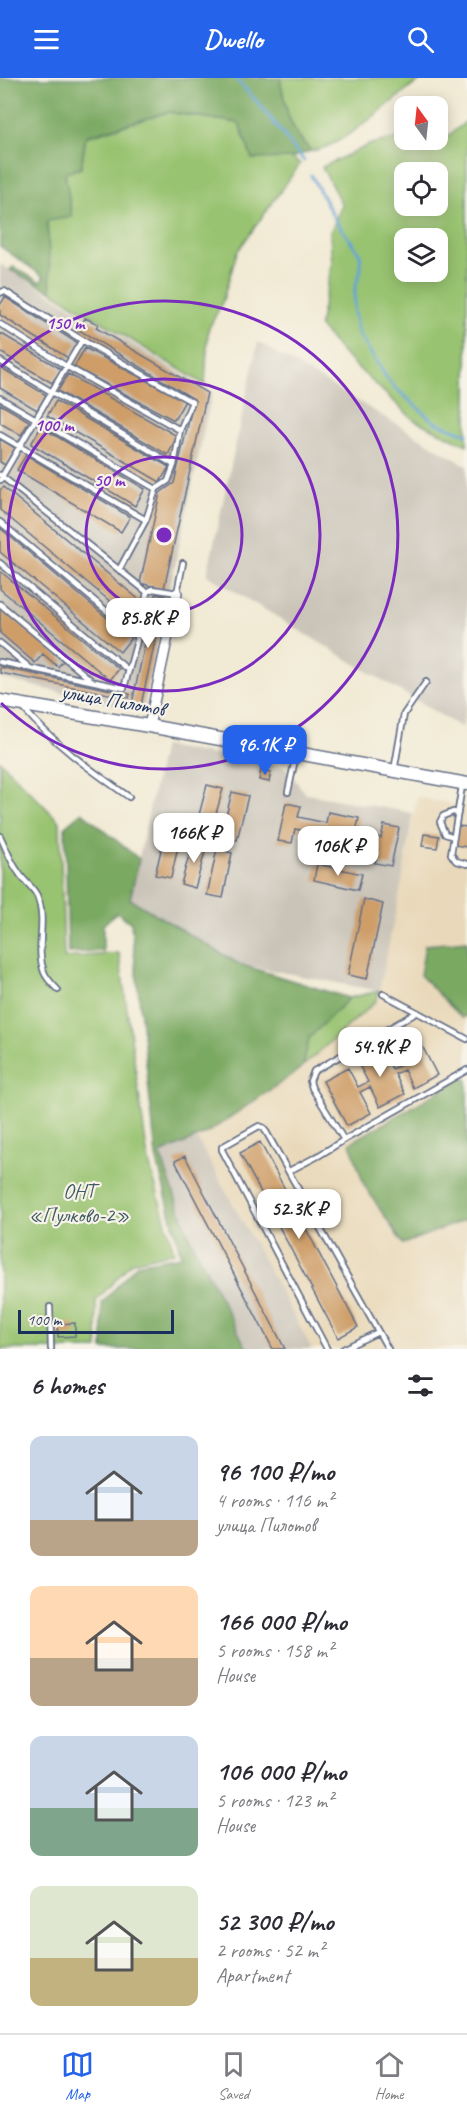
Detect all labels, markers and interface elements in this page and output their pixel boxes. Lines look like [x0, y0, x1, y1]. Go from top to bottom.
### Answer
text: Dwello [204, 22, 263, 56]
icon: menu [30, 23, 63, 56]
icon: search [404, 23, 437, 56]
north arrow [394, 96, 448, 150]
map controls [394, 96, 448, 282]
button: locate [394, 162, 448, 216]
button: layers [394, 228, 448, 282]
text: 150 m [46, 312, 86, 334]
text: 100 m [35, 414, 75, 436]
text: 50 m [94, 469, 126, 491]
centre of rings [154, 525, 174, 545]
pin: 85.8K ₽ [93, 598, 203, 649]
text: 85.8K ₽ [120, 605, 176, 630]
street label: улица Пилотов [57, 678, 171, 723]
pin: 96.1K ₽ [210, 725, 320, 776]
text: 96.1K ₽ [237, 732, 293, 757]
pin: 166K ₽ [145, 813, 243, 864]
text: 166K ₽ [167, 820, 221, 845]
pin: 106K ₽ [289, 826, 387, 877]
text: 106K ₽ [312, 833, 364, 858]
pin: 54.9K ₽ [325, 1027, 435, 1078]
text: 54.9K ₽ [352, 1034, 408, 1059]
park label: ОНТ «Пулково-2» [29, 1178, 129, 1228]
pin: 52.3K ₽ [244, 1189, 354, 1240]
text: 52.3K ₽ [271, 1196, 327, 1221]
scale bar [18, 1307, 174, 1334]
text: 100 m [27, 1310, 61, 1330]
text: 6 homes [30, 1369, 104, 1402]
icon: filters [404, 1369, 437, 1402]
text: 96 100 ₽/mo [216, 1455, 334, 1488]
icon: home [78, 1460, 150, 1532]
text: 4 rooms · 116 m² [216, 1488, 333, 1513]
text: улица Пилотов [216, 1513, 316, 1538]
text: 166 000 ₽/mo [216, 1605, 347, 1638]
icon: home [78, 1610, 150, 1682]
text: 5 rooms · 158 m² [216, 1638, 333, 1663]
text: House [216, 1663, 255, 1688]
text: 106 000 ₽/mo [216, 1755, 346, 1788]
icon: home [78, 1760, 150, 1832]
text: 5 rooms · 123 m² [216, 1788, 333, 1813]
text: House [216, 1813, 255, 1838]
text: 52 300 ₽/mo [216, 1905, 333, 1938]
icon: home [78, 1910, 150, 1982]
text: 2 rooms · 52 m² [216, 1938, 324, 1963]
text: Apartment [216, 1963, 289, 1988]
tab: Map [61, 2048, 94, 2104]
tab: Saved [217, 2048, 250, 2104]
tab: Home [373, 2048, 406, 2104]

